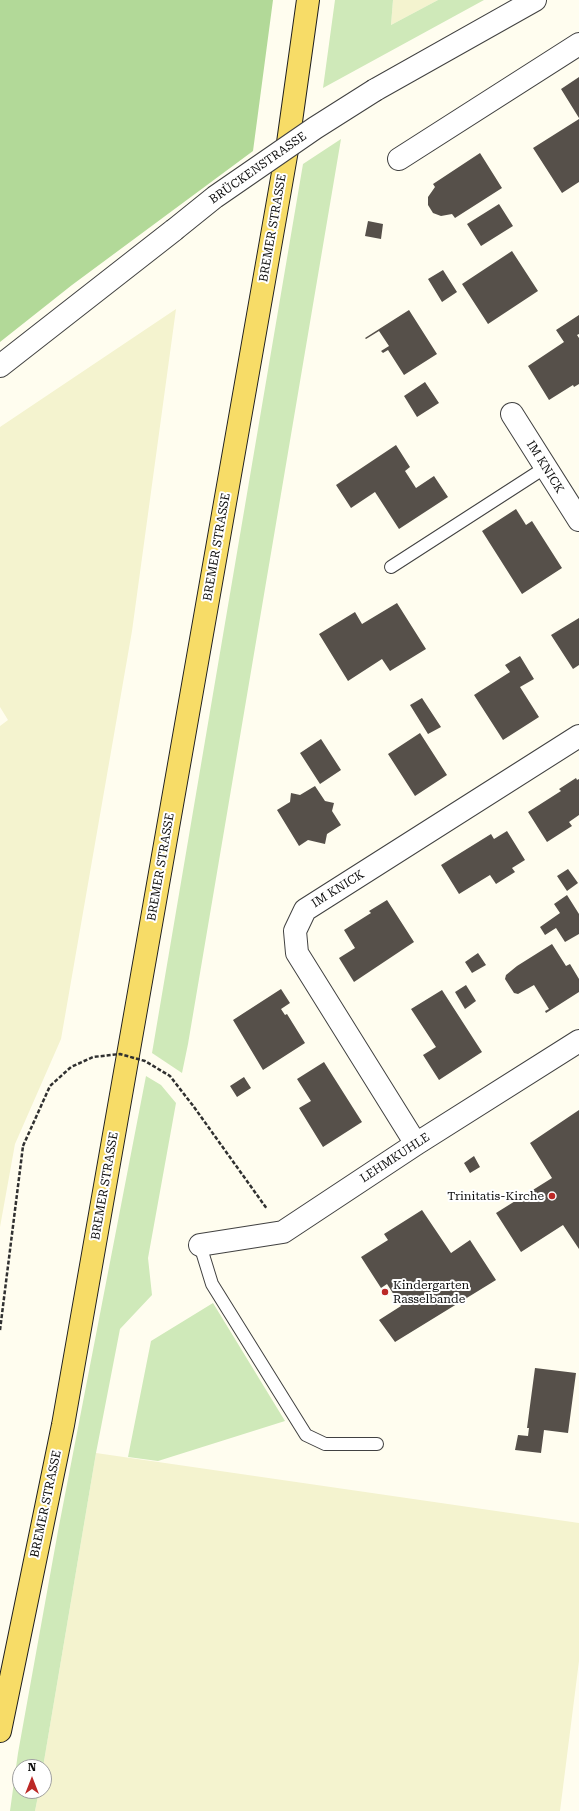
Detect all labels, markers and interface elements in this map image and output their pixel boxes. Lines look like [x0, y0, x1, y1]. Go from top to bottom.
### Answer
street label: BRÜCKENSTRASSE [207, 129, 309, 207]
street label: BREMER STRASSE [256, 173, 290, 283]
street label: IM KNICK [523, 438, 567, 496]
street label: BREMER STRASSE [200, 492, 234, 602]
street label: BREMER STRASSE [144, 812, 178, 922]
street label: IM KNICK [309, 867, 367, 911]
street label: LEHMKUHLE [358, 1130, 432, 1186]
street label: BREMER STRASSE [88, 1131, 122, 1241]
place label: Trinitatis-Kirche [447, 1189, 544, 1203]
marker: Trinitatis-Kirche [547, 1191, 557, 1201]
place label: Kindergarten Rasselbande [393, 1278, 469, 1306]
marker: Kindergarten Rasselbande [380, 1287, 390, 1297]
street label: BREMER STRASSE [28, 1449, 64, 1559]
north arrow [12, 1759, 52, 1799]
text: N [28, 1761, 36, 1774]

